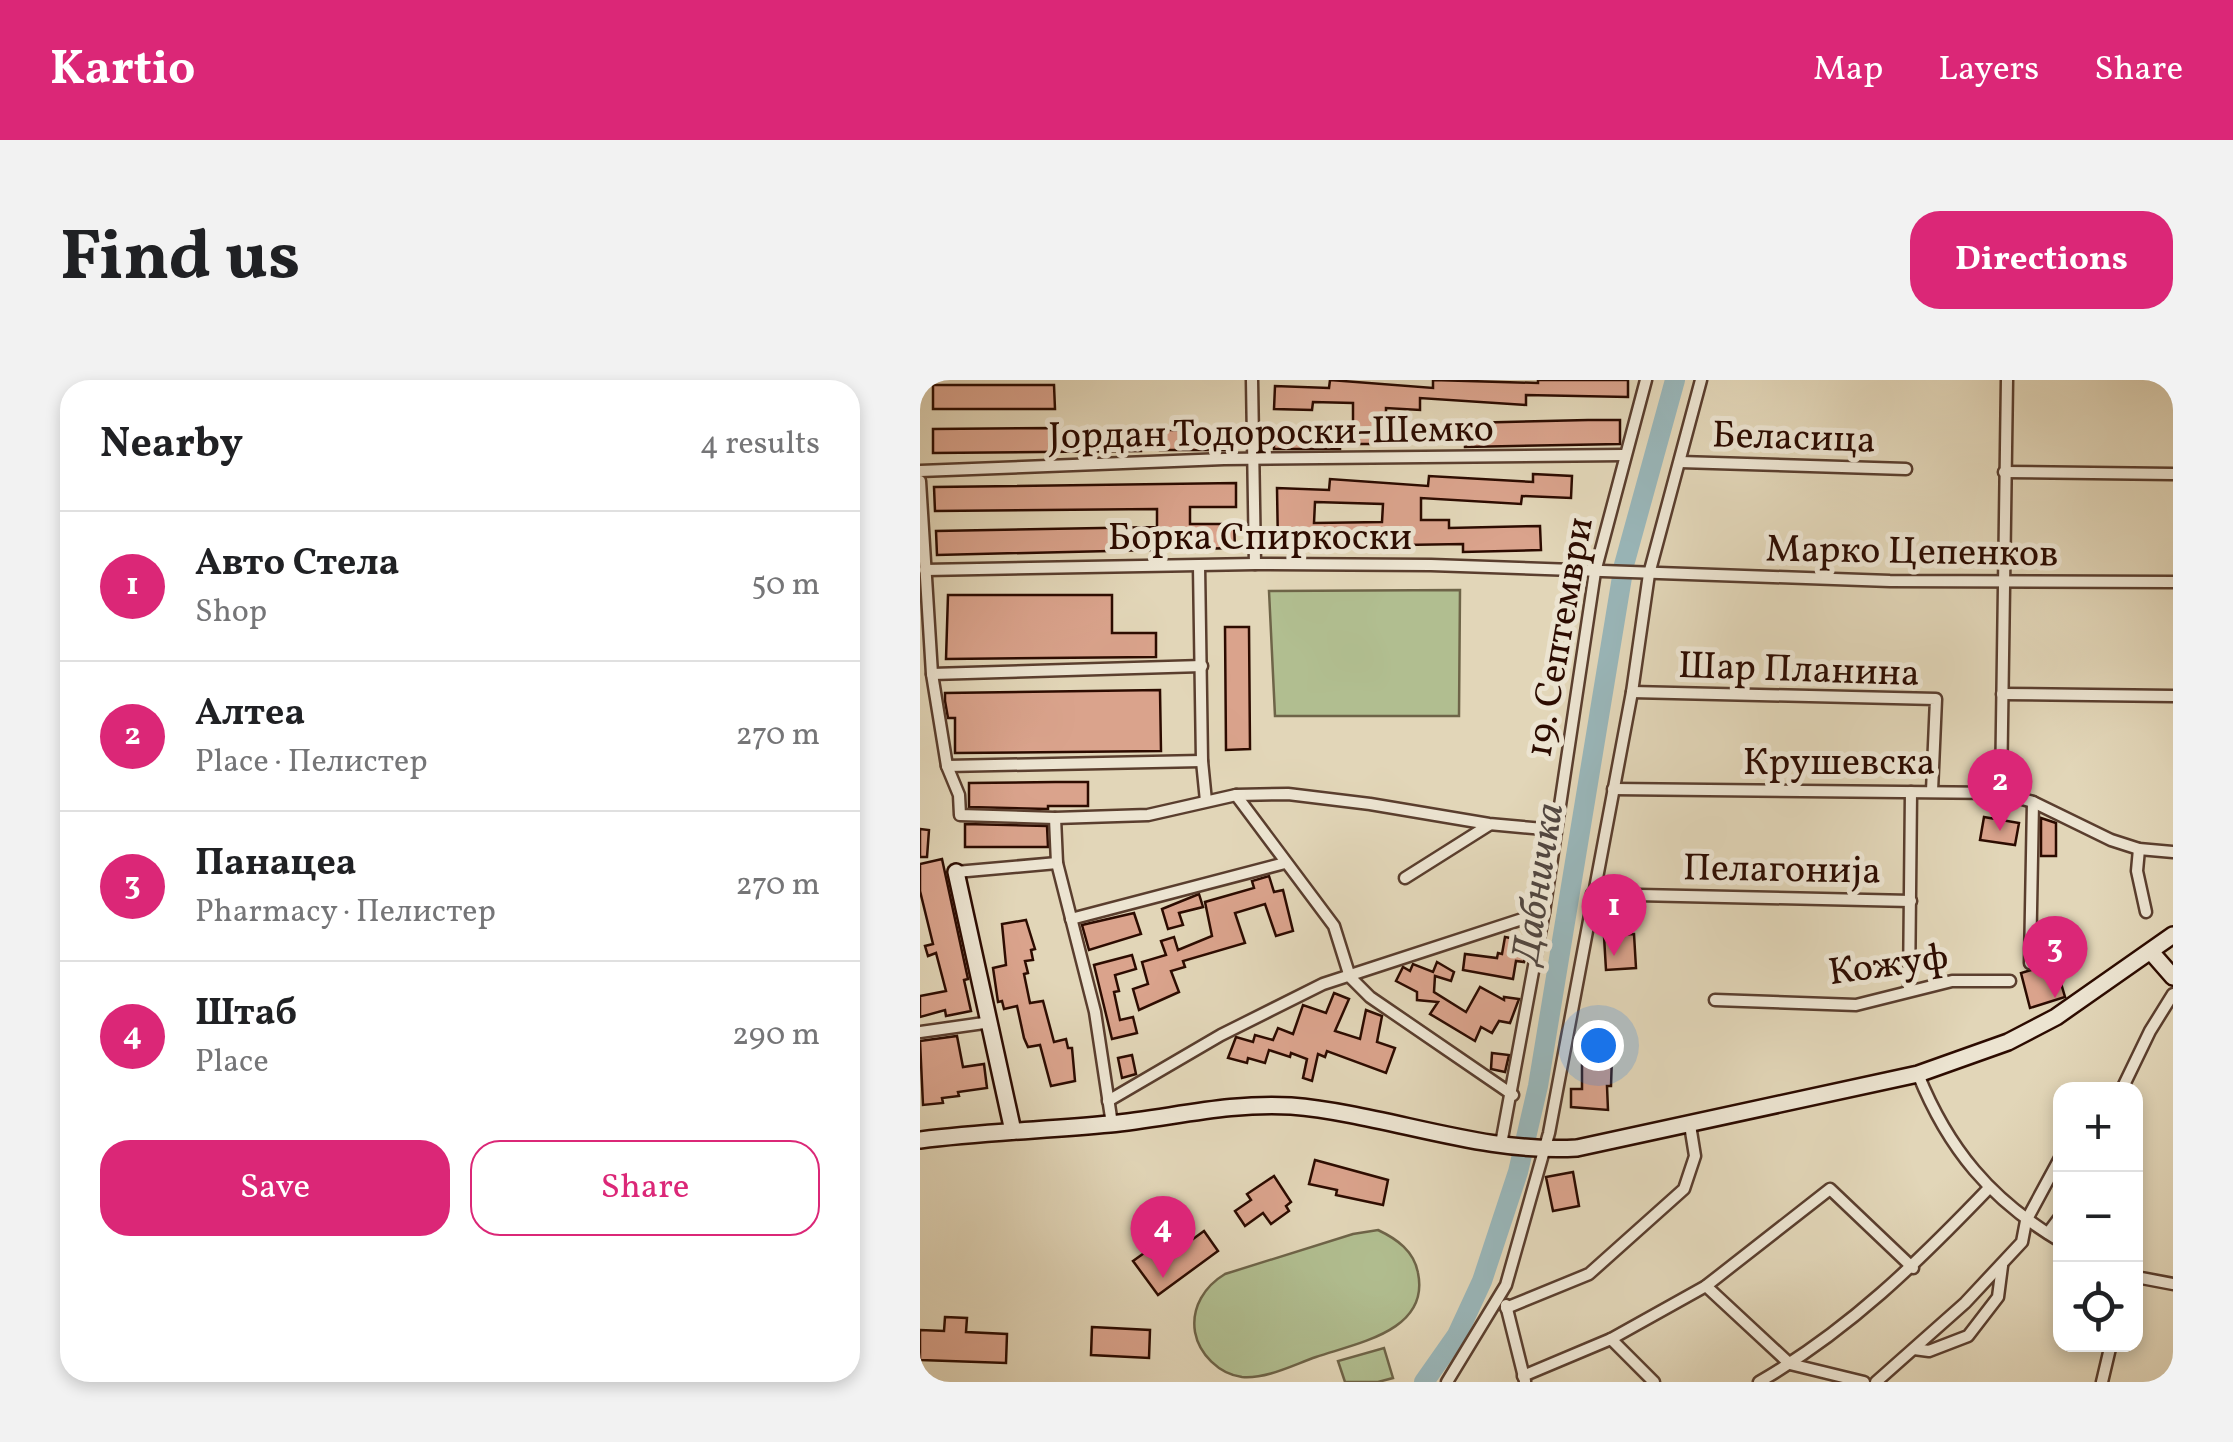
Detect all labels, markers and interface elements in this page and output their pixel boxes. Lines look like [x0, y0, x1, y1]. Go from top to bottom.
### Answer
text: Kartio [50, 37, 195, 104]
text: Map [1813, 46, 1883, 94]
text: Layers [1938, 46, 2039, 94]
text: Share [2094, 46, 2183, 94]
text: Find us [60, 211, 300, 309]
button: Directions [1910, 211, 2173, 309]
street label: Јордан Тодороски-Шемко [1048, 404, 1494, 465]
street label: Беласица [1711, 410, 1877, 469]
text: Nearby [100, 416, 243, 475]
text: 4 results [700, 423, 820, 467]
street label: Борка Спиркоски [1108, 513, 1412, 566]
street label: 19. Септември [1514, 513, 1609, 762]
street label: Марко Цепенков [1765, 524, 2059, 583]
text: Авто Стела [195, 538, 400, 591]
text: 1 [126, 564, 139, 608]
text: 50 m [751, 564, 820, 608]
text: Shop [195, 591, 267, 635]
street label: Шар Планина [1677, 641, 1921, 702]
text: Алтеа [195, 688, 305, 741]
text: 2 [124, 714, 141, 758]
text: 270 m [735, 714, 820, 758]
street label: Крушевска [1743, 738, 1935, 791]
text: Place · Пелистер [195, 741, 428, 785]
pin: 2 [1968, 748, 2032, 831]
water label: Дабничка [1499, 799, 1580, 971]
text: Панацеа [195, 838, 357, 891]
street label: Пелагонија [1682, 843, 1882, 900]
text: 3 [124, 864, 141, 908]
text: 270 m [735, 864, 820, 908]
pin: 1 [1582, 874, 1646, 956]
text: Pharmacy · Пелистер [195, 891, 496, 935]
pin: 3 [2022, 916, 2088, 998]
street label: Кожуф [1825, 932, 1952, 1001]
text: Штаб [195, 988, 297, 1041]
text: 4 [123, 1014, 142, 1058]
text: 290 m [732, 1014, 820, 1058]
your location [1573, 1020, 1624, 1071]
text: Place [195, 1041, 269, 1085]
map controls [2053, 1082, 2143, 1352]
button: + [2053, 1082, 2143, 1172]
button: Save [100, 1140, 450, 1236]
button: Share [470, 1140, 820, 1236]
button: − [2053, 1172, 2143, 1262]
pin: 4 [1130, 1196, 1196, 1278]
button: locate [2053, 1262, 2143, 1352]

